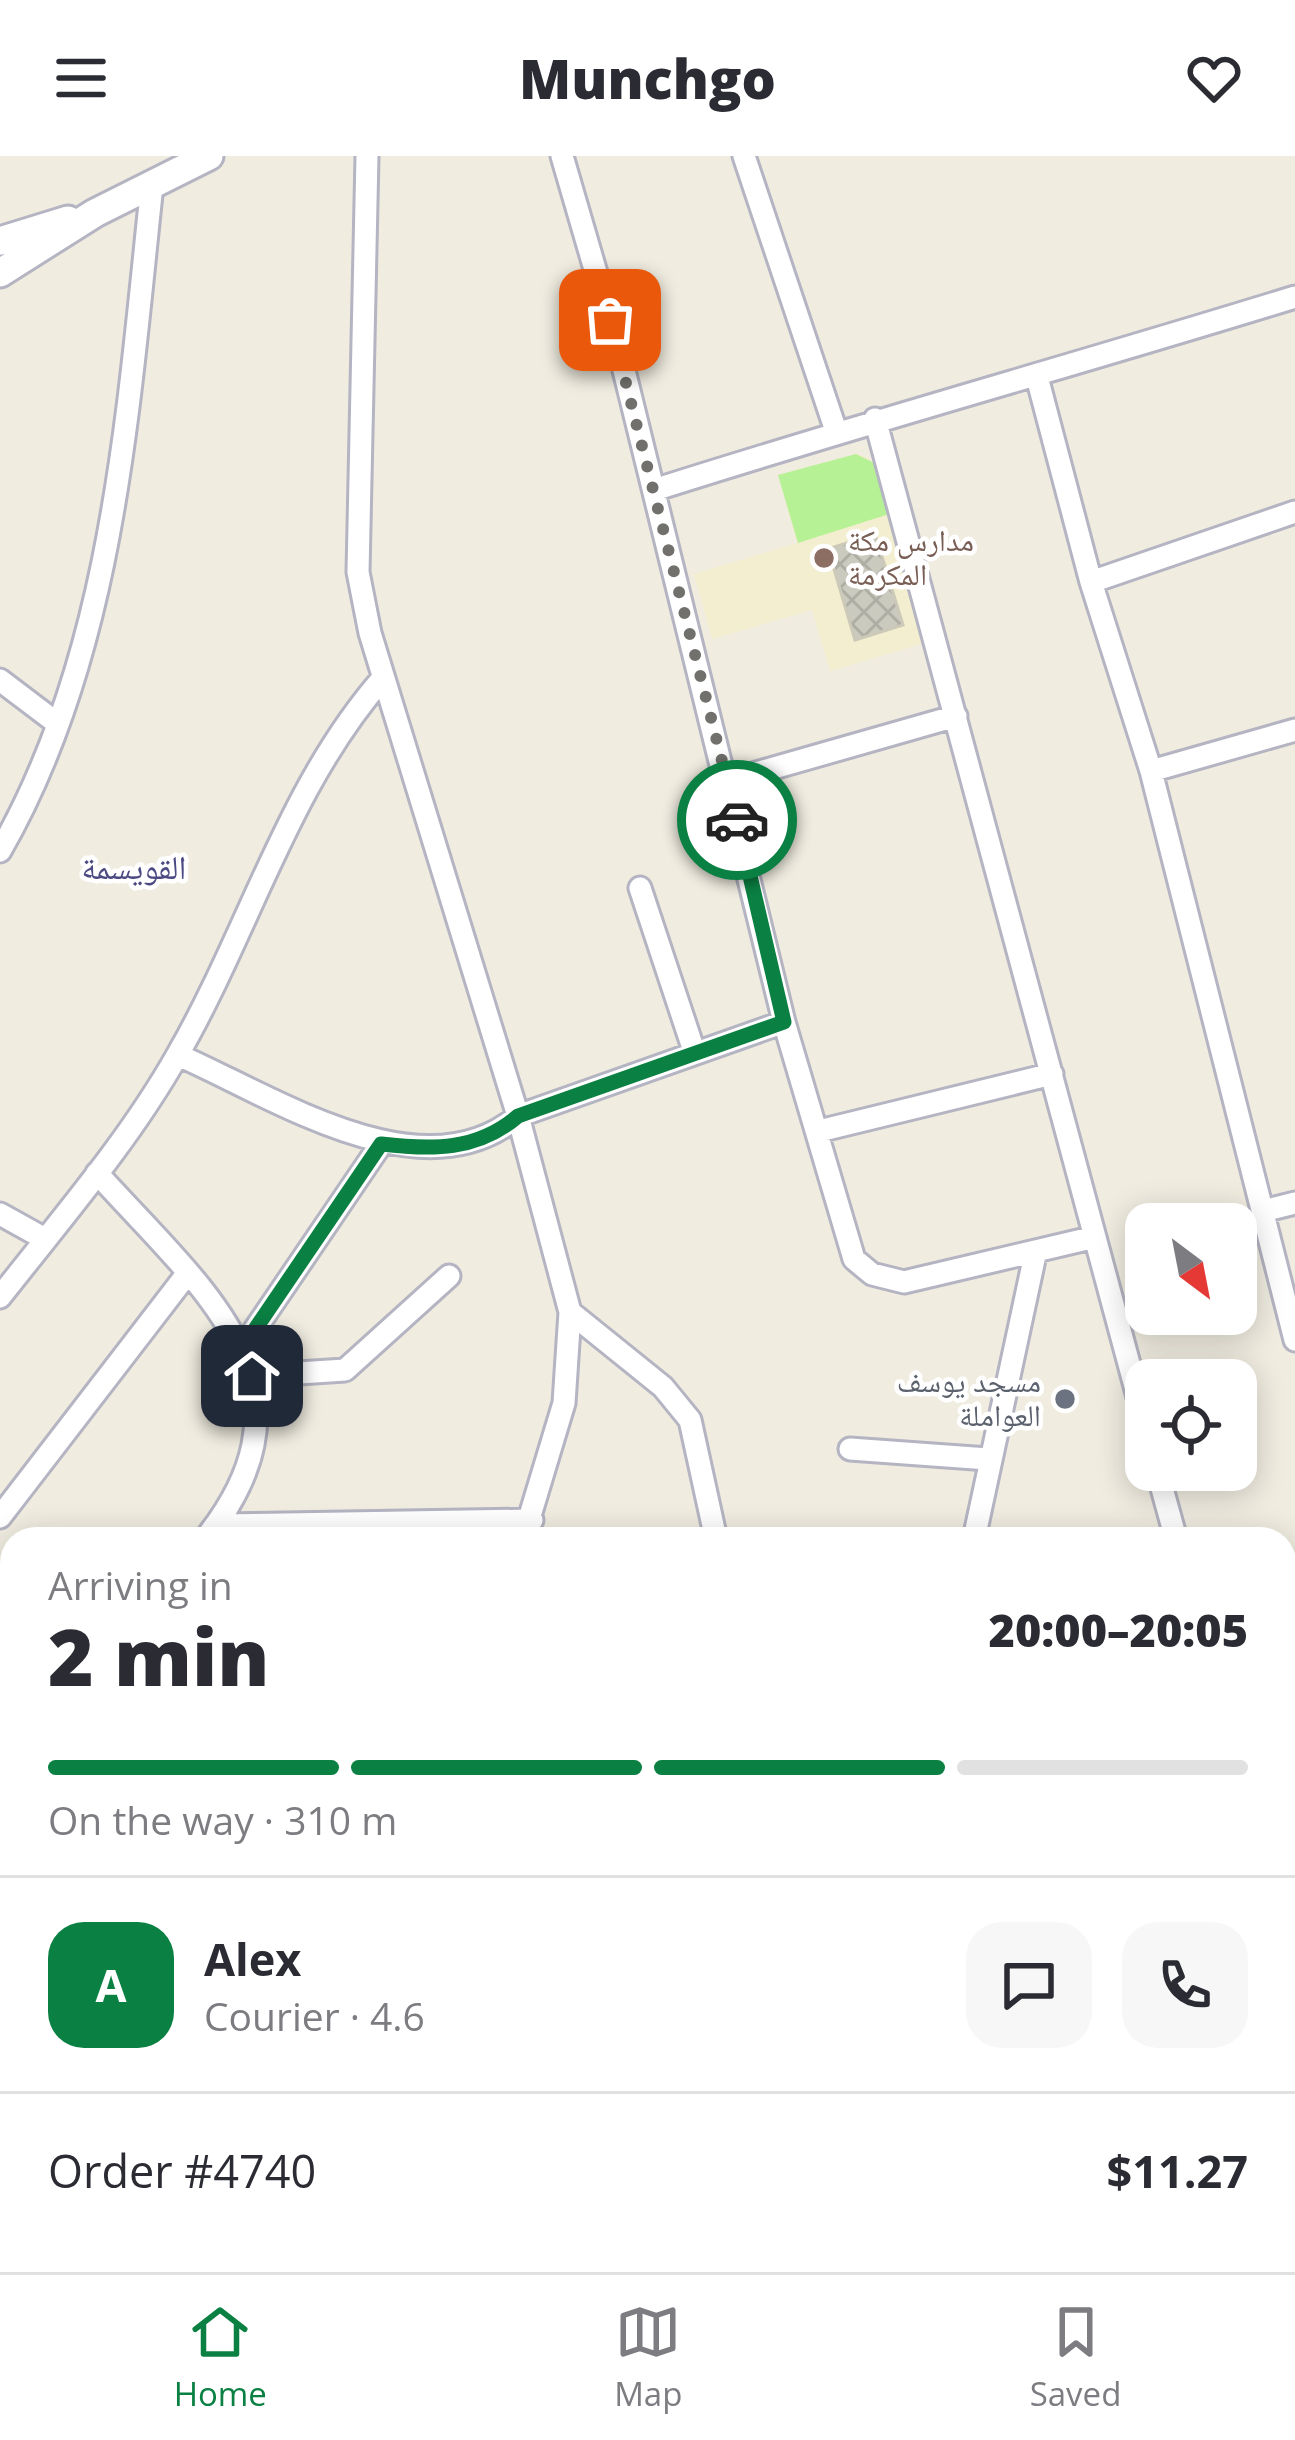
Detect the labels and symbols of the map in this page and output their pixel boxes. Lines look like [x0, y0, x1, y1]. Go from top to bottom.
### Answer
pin [559, 269, 661, 371]
place label: مدارس مكة المكرمة [848, 519, 974, 594]
marker: مدارس مكة المكرمة [811, 545, 837, 571]
courier [677, 760, 797, 880]
district label: القويسمة [82, 844, 186, 889]
north arrow [1125, 1203, 1257, 1335]
pin [201, 1325, 303, 1427]
place label: مسجد يوسف العواملة [897, 1360, 1041, 1435]
marker: مسجد يوسف العواملة [1052, 1386, 1078, 1412]

